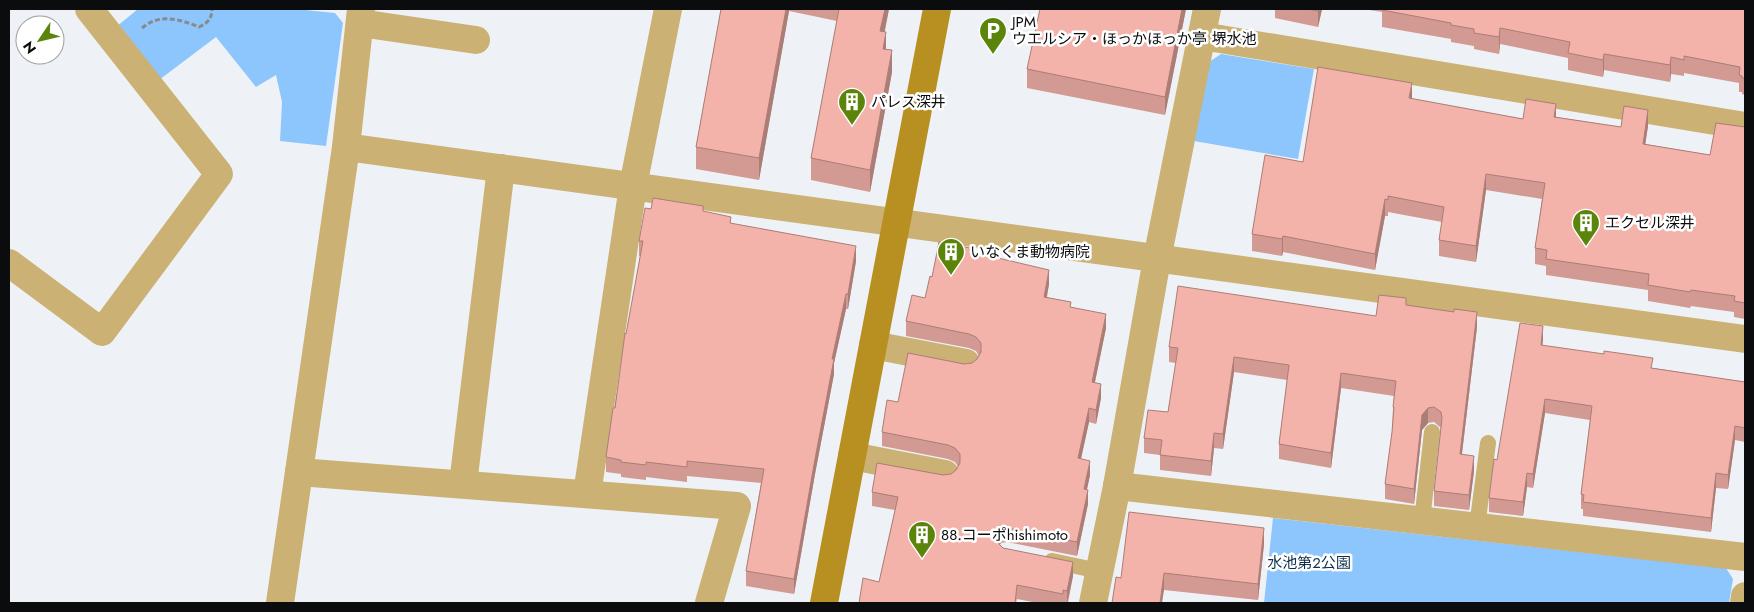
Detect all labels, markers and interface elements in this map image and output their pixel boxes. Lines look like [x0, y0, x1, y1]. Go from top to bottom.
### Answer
place label: JPM ウエルシア・ほっかほっか亭 堺水池 [1010, 11, 1257, 50]
north arrow [15, 15, 65, 65]
parking icon: JPM ウエルシア・ほっかほっか亭 堺水池 [978, 16, 1008, 55]
text: N [18, 37, 41, 58]
building icon: パレス深井 [837, 87, 867, 126]
place label: パレス深井 [871, 91, 946, 113]
building icon: エクセル深井 [1571, 208, 1601, 247]
place label: エクセル深井 [1605, 212, 1695, 234]
building icon: いなくま動物病院 [936, 237, 966, 276]
place label: いなくま動物病院 [970, 241, 1090, 263]
building icon: 88.コーポhishimoto [907, 520, 937, 559]
place label: 88.コーポhishimoto [941, 524, 1068, 546]
park label: 水池第2公園 [1267, 552, 1351, 574]

